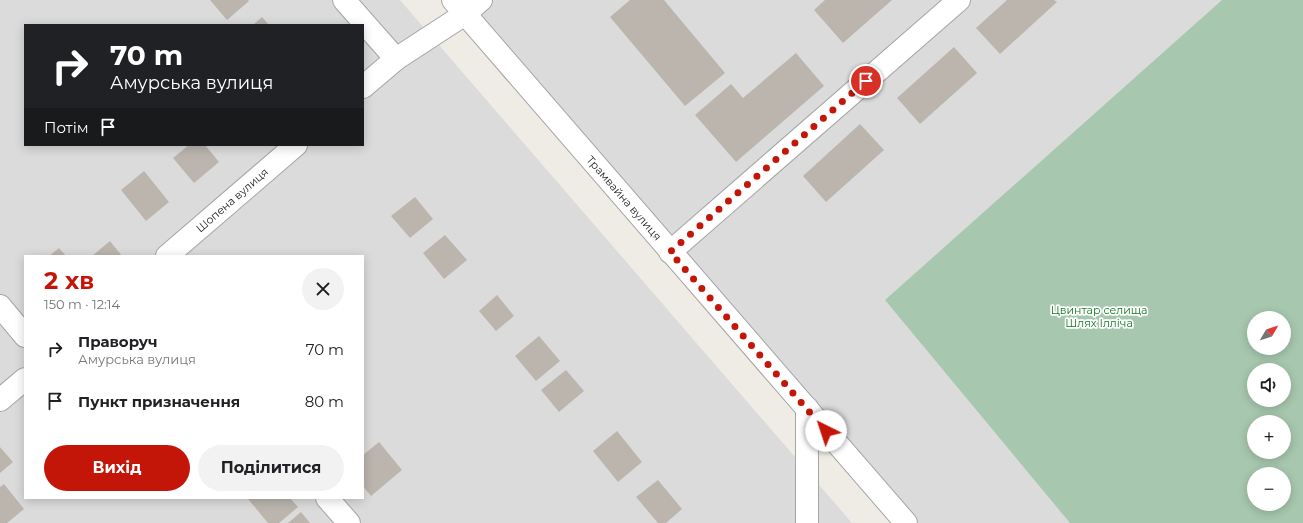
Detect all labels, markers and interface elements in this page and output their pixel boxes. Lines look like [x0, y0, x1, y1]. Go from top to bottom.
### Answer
text: 70 m [110, 38, 183, 72]
icon: right [44, 40, 96, 92]
pin [849, 64, 883, 98]
icon: arrive [855, 70, 877, 92]
text: Амурська вулиця [110, 72, 273, 94]
icon: arrive [97, 116, 119, 138]
text: Потім [44, 118, 89, 137]
street label: Трамвайна вулиця [583, 153, 665, 243]
street label: Шопена вулиця [193, 165, 271, 235]
text: 2 хв [44, 266, 94, 295]
button: close [302, 268, 344, 310]
text: 150 m · 12:14 [44, 296, 120, 312]
park label: Цвинтар селища Шлях Ілліча [1051, 303, 1147, 330]
north arrow [1247, 311, 1291, 355]
map controls [1247, 311, 1291, 511]
text: Праворуч [78, 332, 158, 351]
icon: right [44, 338, 66, 360]
text: 70 m [306, 340, 344, 359]
text: Амурська вулиця [78, 351, 196, 367]
button: sound [1247, 363, 1291, 407]
icon: arrive [44, 390, 66, 412]
text: Пункт призначення [78, 392, 240, 411]
text: 80 m [305, 392, 344, 411]
position arrow [805, 410, 847, 452]
button: + [1247, 415, 1291, 459]
button: Вихід [44, 445, 190, 491]
button: Поділитися [198, 445, 344, 491]
button: − [1247, 467, 1291, 511]

